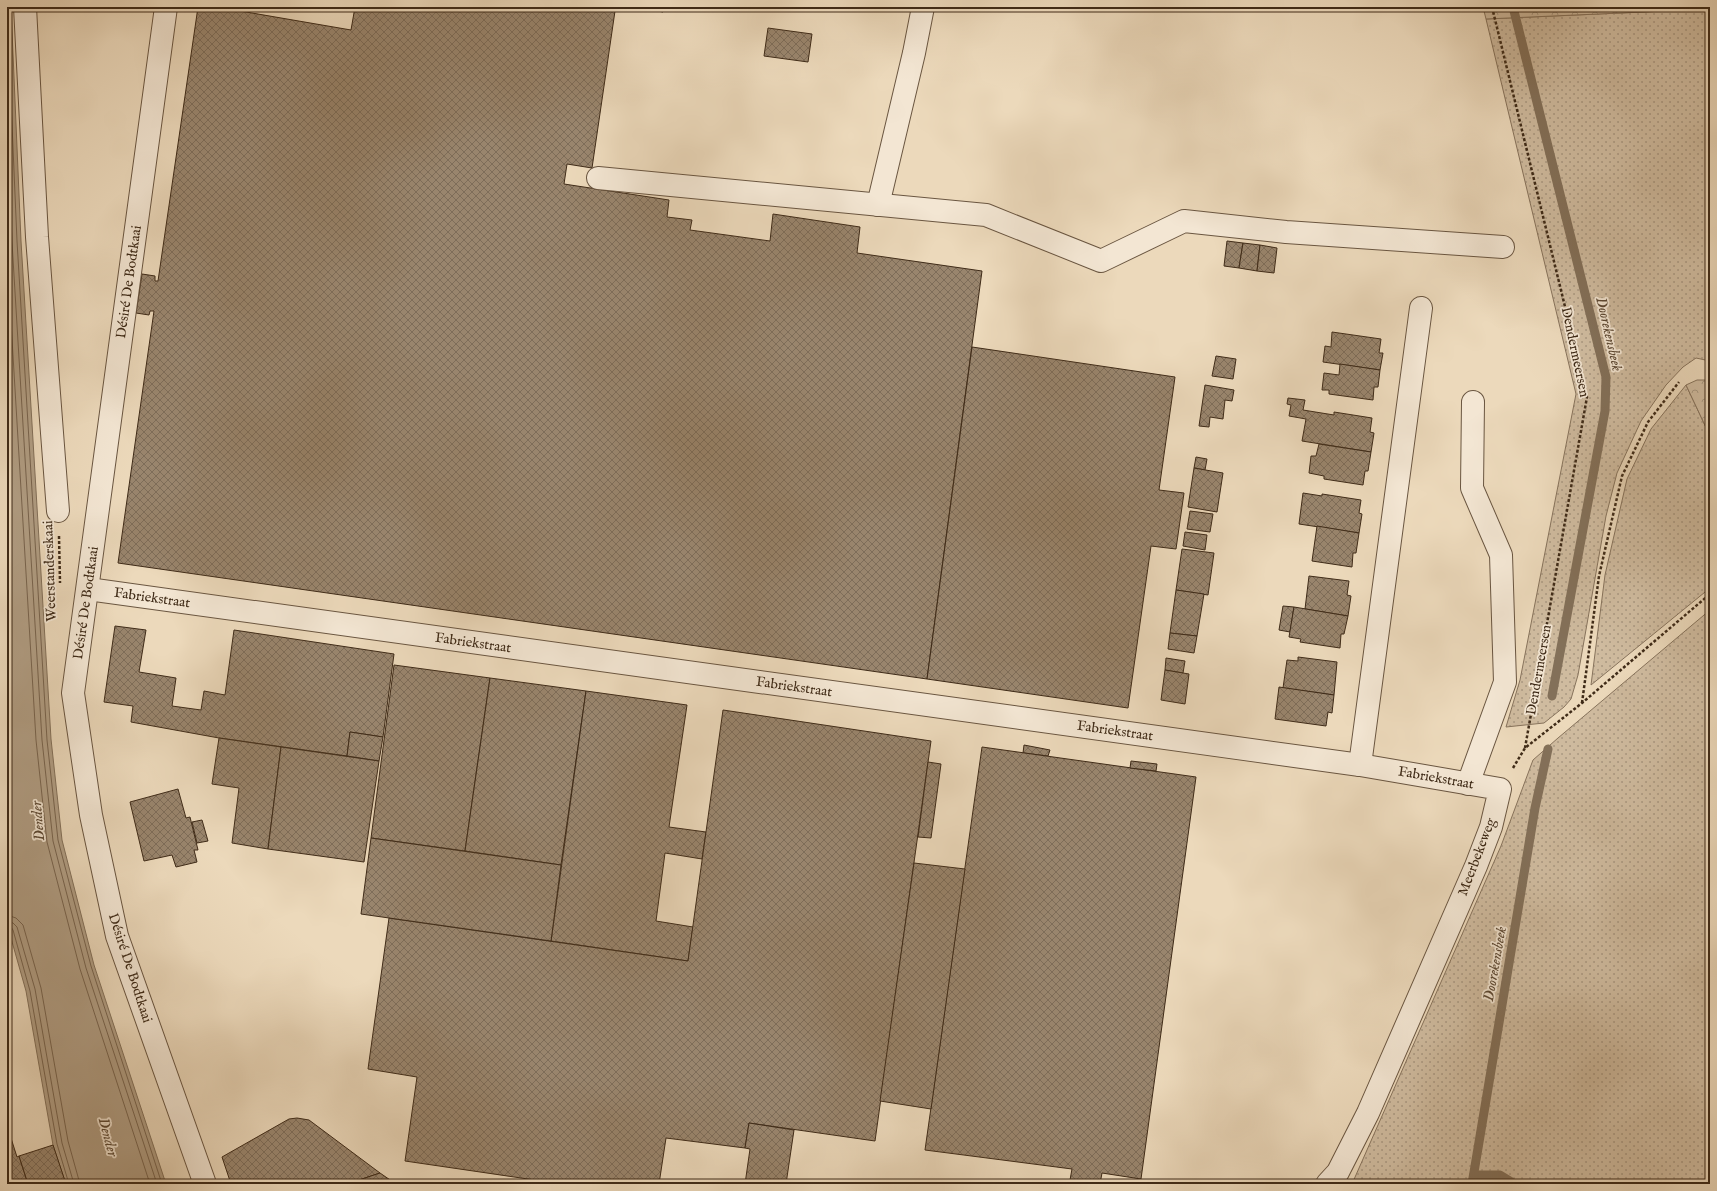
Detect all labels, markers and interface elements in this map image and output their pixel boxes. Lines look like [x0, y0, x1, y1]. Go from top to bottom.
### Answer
street label: Désiré De Bodtkaai [112, 224, 146, 340]
water label: Doorekensbeek [1591, 295, 1627, 373]
street label: Dendermeersen [1557, 305, 1593, 399]
street label: Weerstanderskaai [39, 520, 61, 622]
street label: Désiré De Bodtkaai [69, 545, 103, 661]
street label: Fabriekstraat [113, 584, 191, 612]
street label: Dendermeersen [1522, 623, 1556, 717]
street label: Fabriekstraat [434, 629, 512, 657]
street label: Fabriekstraat [755, 673, 833, 701]
street label: Fabriekstraat [1076, 717, 1154, 745]
street label: Fabriekstraat [1397, 762, 1476, 794]
water label: Dender [27, 799, 49, 842]
street label: Meerbekeweg [1454, 815, 1500, 898]
street label: Désiré De Bodtkaai [104, 911, 156, 1025]
water label: Doorekensbeek [1479, 925, 1511, 1003]
water label: Dender [94, 1115, 123, 1160]

